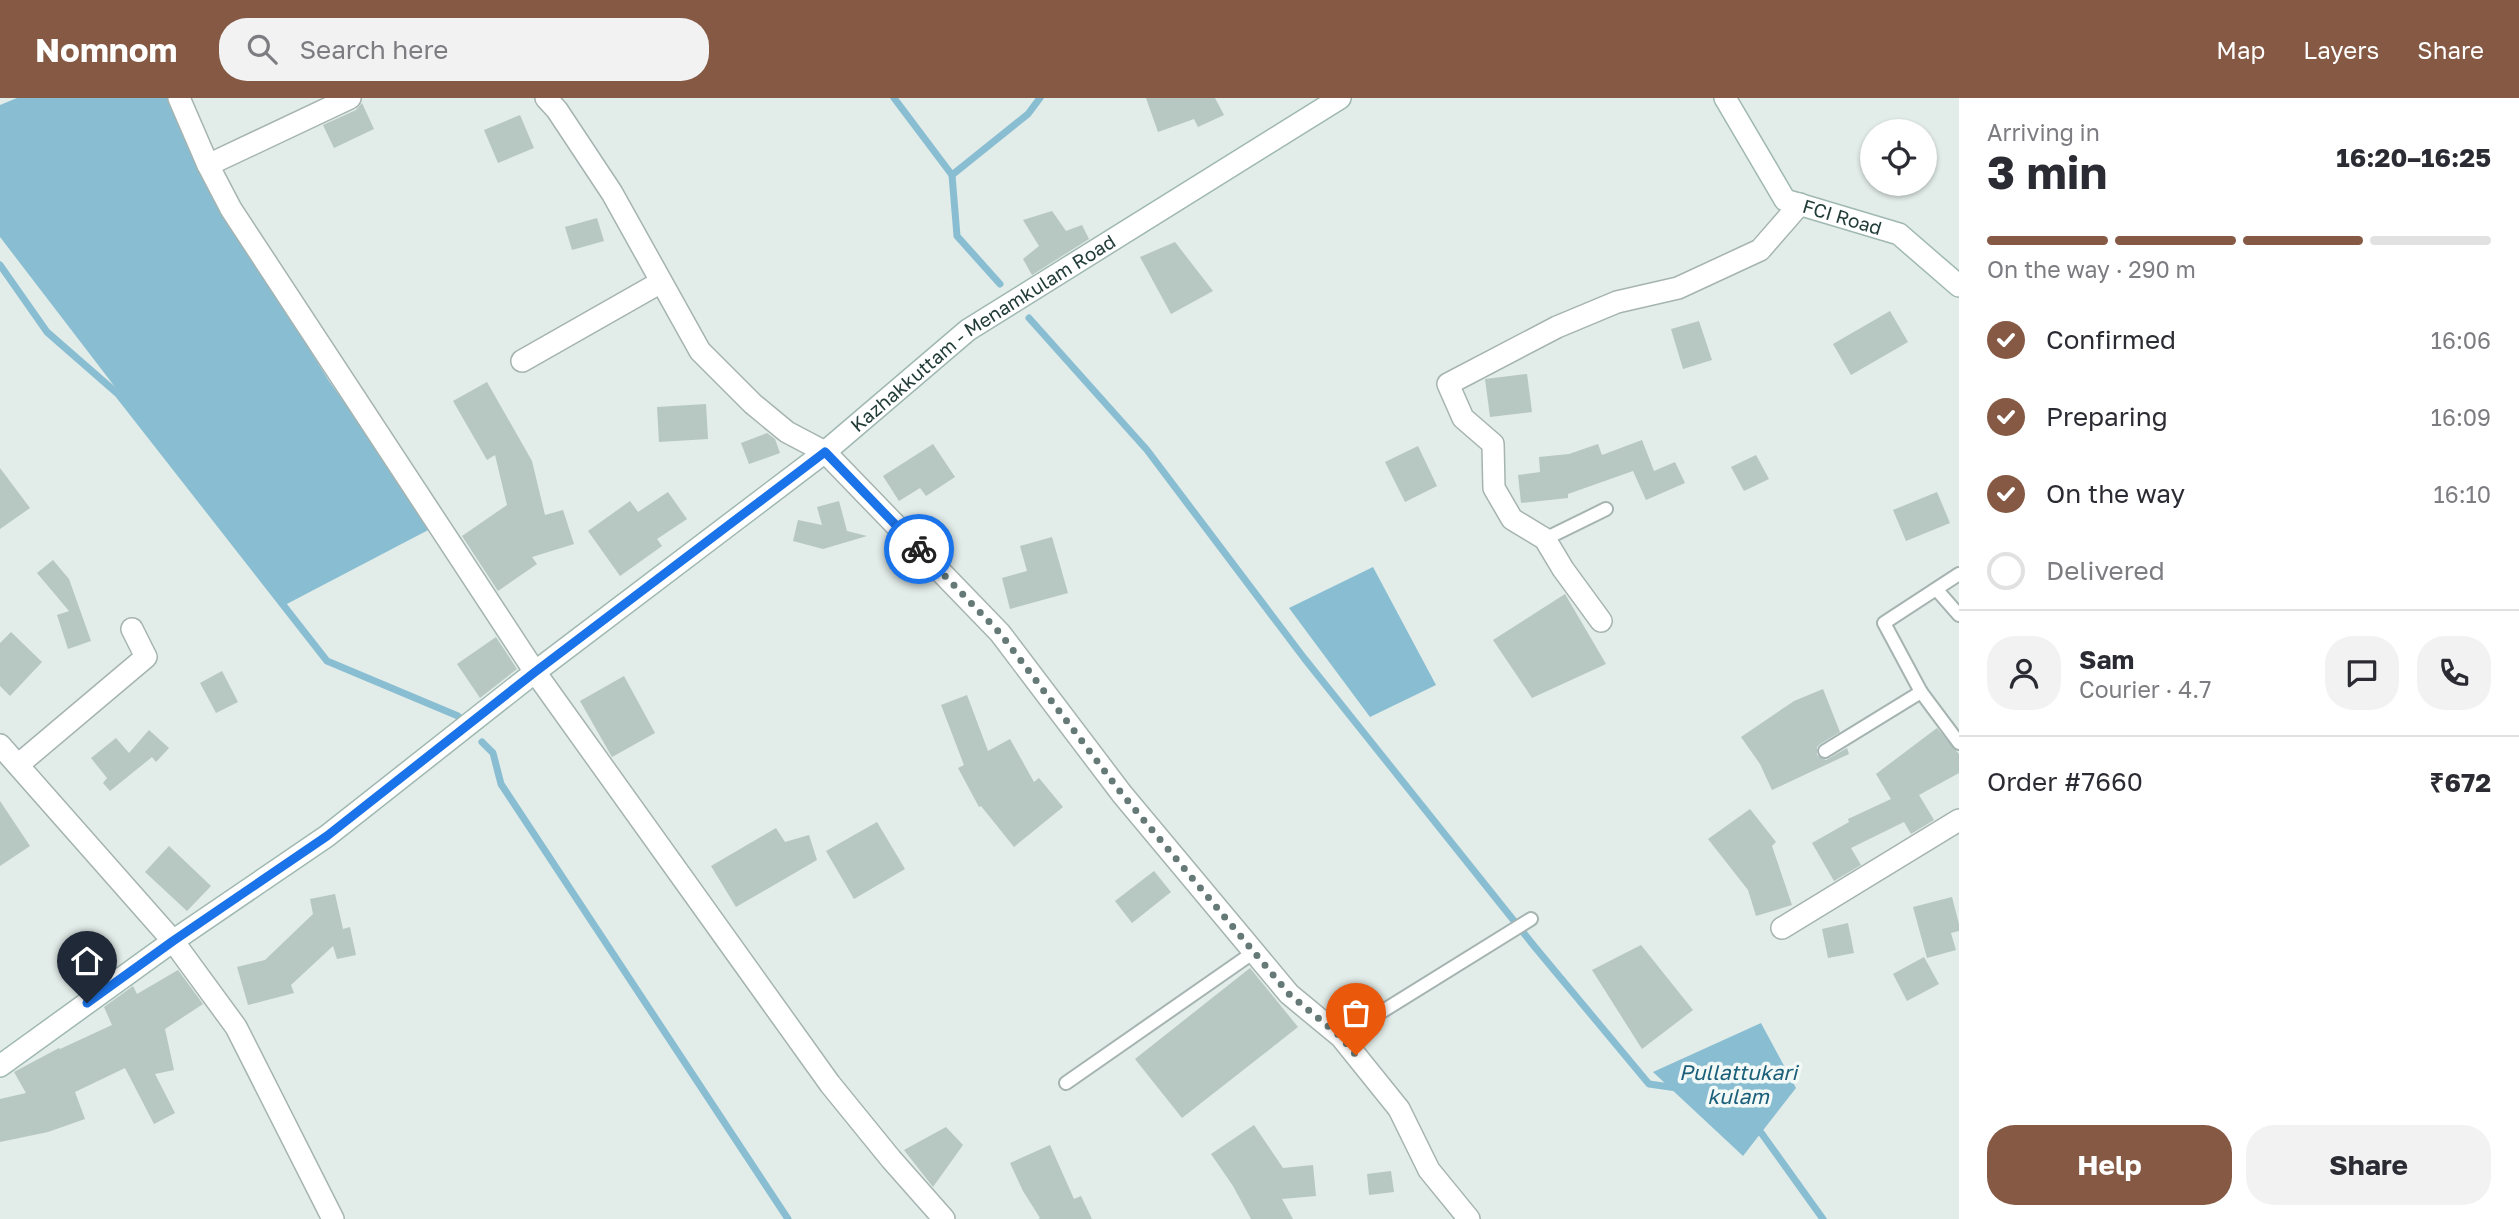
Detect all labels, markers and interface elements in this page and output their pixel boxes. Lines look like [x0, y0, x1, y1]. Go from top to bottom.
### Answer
search box [219, 18, 709, 81]
text: Nomnom [35, 30, 177, 69]
icon: search [243, 30, 281, 68]
text: Search here [299, 34, 448, 65]
text: Map [2216, 35, 2265, 64]
text: Layers [2303, 35, 2379, 64]
text: Share [2417, 35, 2484, 64]
text: Arriving in [1987, 118, 2100, 146]
map controls [1860, 119, 1937, 196]
button: locate [1860, 119, 1937, 196]
text: 16:20–16:25 [2336, 142, 2491, 173]
text: 3 min [1987, 144, 2107, 199]
street label: FCI Road [1800, 194, 1885, 239]
street label: Kazhakkuttam - Menamkulam Road [846, 229, 1119, 436]
text: On the way · 290 m [1987, 255, 2196, 283]
icon: check [1987, 321, 2025, 359]
text: Confirmed [2046, 324, 2176, 355]
text: 16:06 [2431, 326, 2491, 354]
icon: check [1987, 398, 2025, 436]
text: Preparing [2046, 401, 2168, 432]
text: 16:09 [2431, 403, 2491, 431]
icon: check [1987, 475, 2025, 513]
text: On the way [2046, 478, 2185, 509]
text: 16:10 [2434, 480, 2491, 508]
courier [884, 514, 954, 584]
icon: bike [900, 530, 938, 568]
text: Delivered [2046, 555, 2165, 586]
button: person [1987, 636, 2061, 710]
button: chat [2325, 636, 2399, 710]
button: phone [2417, 636, 2491, 710]
text: Sam [2079, 644, 2134, 675]
text: Courier · 4.7 [2079, 675, 2211, 703]
text: Order #7660 [1987, 766, 2143, 797]
text: ₹672 [2430, 767, 2491, 798]
pin [57, 931, 117, 1003]
icon: home [68, 942, 106, 980]
pin [1326, 983, 1386, 1055]
icon: bag [1337, 994, 1375, 1032]
water label: Pullattukari kulam [1679, 1059, 1799, 1109]
button: Help [1987, 1125, 2232, 1205]
button: Share [2246, 1125, 2491, 1205]

